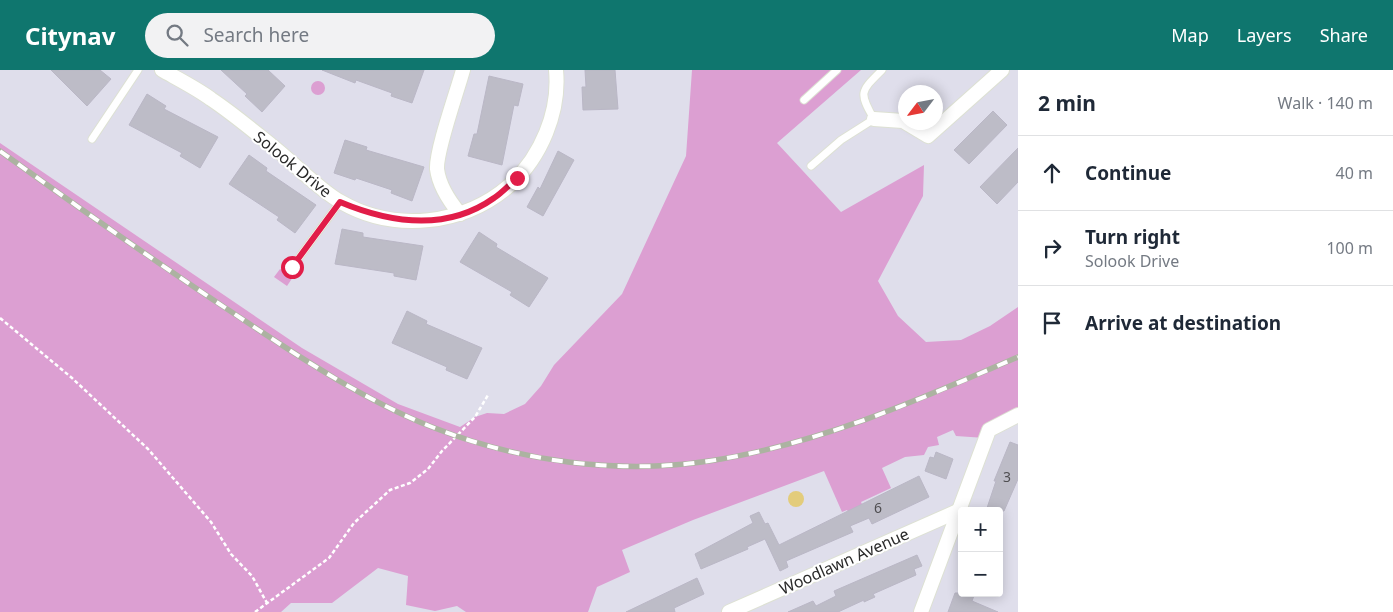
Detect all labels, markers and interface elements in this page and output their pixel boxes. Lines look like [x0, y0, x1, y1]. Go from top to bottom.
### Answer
search box [145, 13, 495, 58]
text: Citynav [25, 19, 115, 52]
icon: search [163, 21, 191, 49]
text: Search here [203, 22, 309, 48]
text: Map [1171, 23, 1209, 47]
text: Layers [1237, 23, 1292, 47]
text: Share [1320, 23, 1368, 47]
north arrow [898, 85, 943, 130]
text: 2 min [1038, 89, 1096, 117]
text: Walk · 140 m [1278, 92, 1373, 114]
street label: Solook Drive [249, 126, 337, 202]
icon: ahead [1038, 159, 1066, 187]
text: Continue [1085, 160, 1171, 186]
text: 40 m [1336, 162, 1373, 184]
route end [506, 167, 529, 190]
text: Turn right [1085, 224, 1180, 250]
icon: right [1038, 234, 1066, 262]
text: 100 m [1326, 237, 1373, 259]
text: Solook Drive [1085, 250, 1179, 272]
route start [281, 256, 304, 279]
icon: arrive [1038, 309, 1066, 337]
text: Arrive at destination [1085, 310, 1281, 336]
house number: 3 [1003, 467, 1011, 486]
house number: 6 [874, 498, 882, 517]
map controls [958, 507, 1003, 597]
button: + [958, 507, 1003, 552]
street label: Woodlawn Avenue [776, 523, 912, 599]
button: − [958, 552, 1003, 597]

